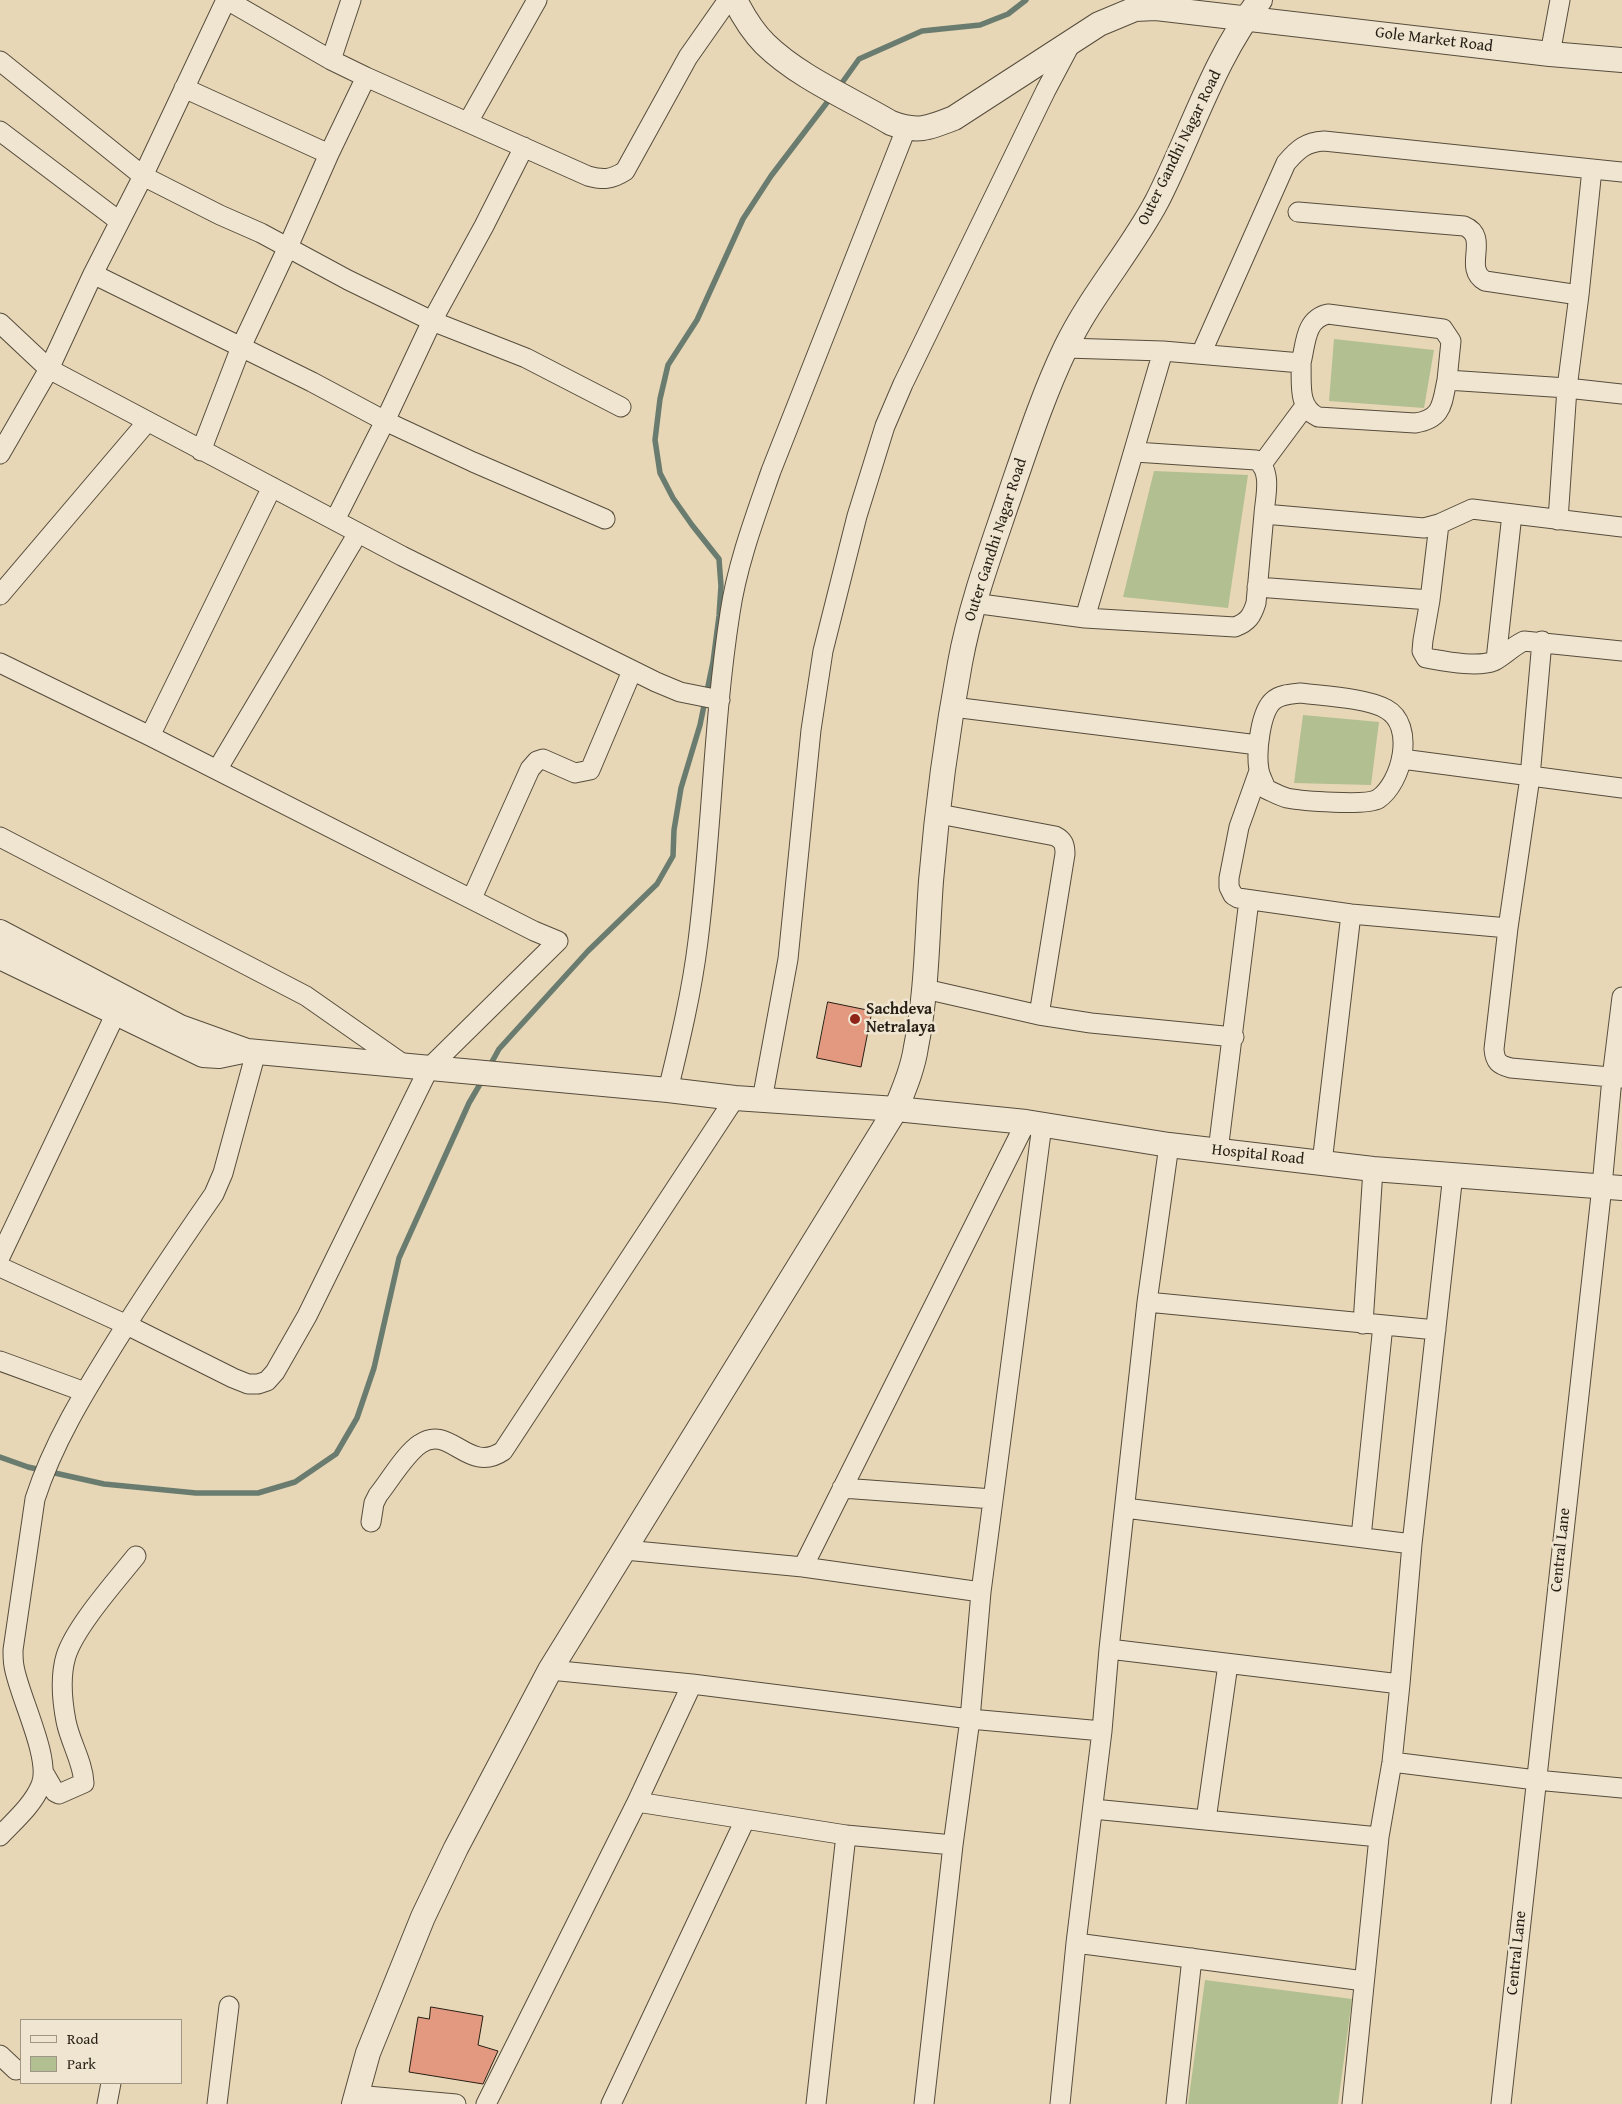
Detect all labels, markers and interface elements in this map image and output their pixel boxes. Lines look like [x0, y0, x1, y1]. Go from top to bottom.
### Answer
street label: Gole Market Road [1374, 23, 1494, 57]
street label: Outer Gandhi Nagar Road [1134, 67, 1226, 229]
street label: Outer Gandhi Nagar Road [961, 456, 1031, 624]
place label: Sachdeva Netralaya [866, 1000, 935, 1038]
marker: Sachdeva Netralaya [848, 1012, 862, 1026]
street label: Hospital Road [1211, 1141, 1305, 1169]
street label: Central Lane [1547, 1507, 1575, 1593]
street label: Central Lane [1503, 1910, 1531, 1996]
legend [20, 2019, 182, 2084]
text: Road [67, 2028, 98, 2049]
text: Park [67, 2053, 96, 2074]

